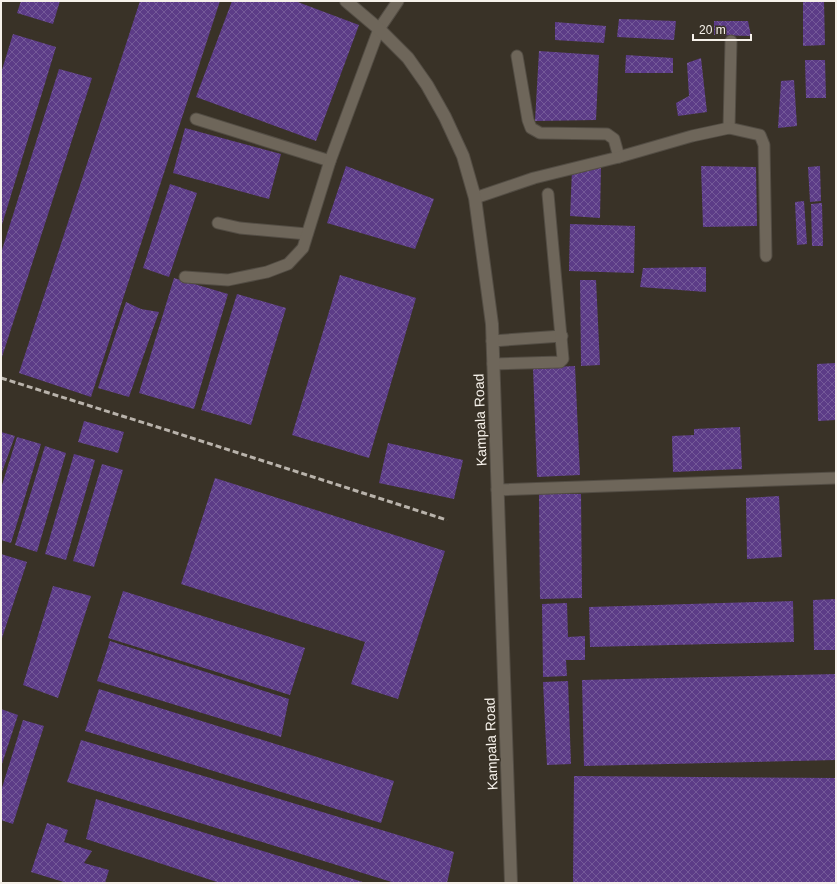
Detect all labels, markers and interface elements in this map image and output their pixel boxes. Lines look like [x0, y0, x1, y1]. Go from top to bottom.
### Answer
scale bar [693, 16, 751, 42]
text: 20 m [699, 23, 726, 37]
street label: Kampala Road [470, 373, 490, 467]
street label: Kampala Road [481, 697, 501, 791]

